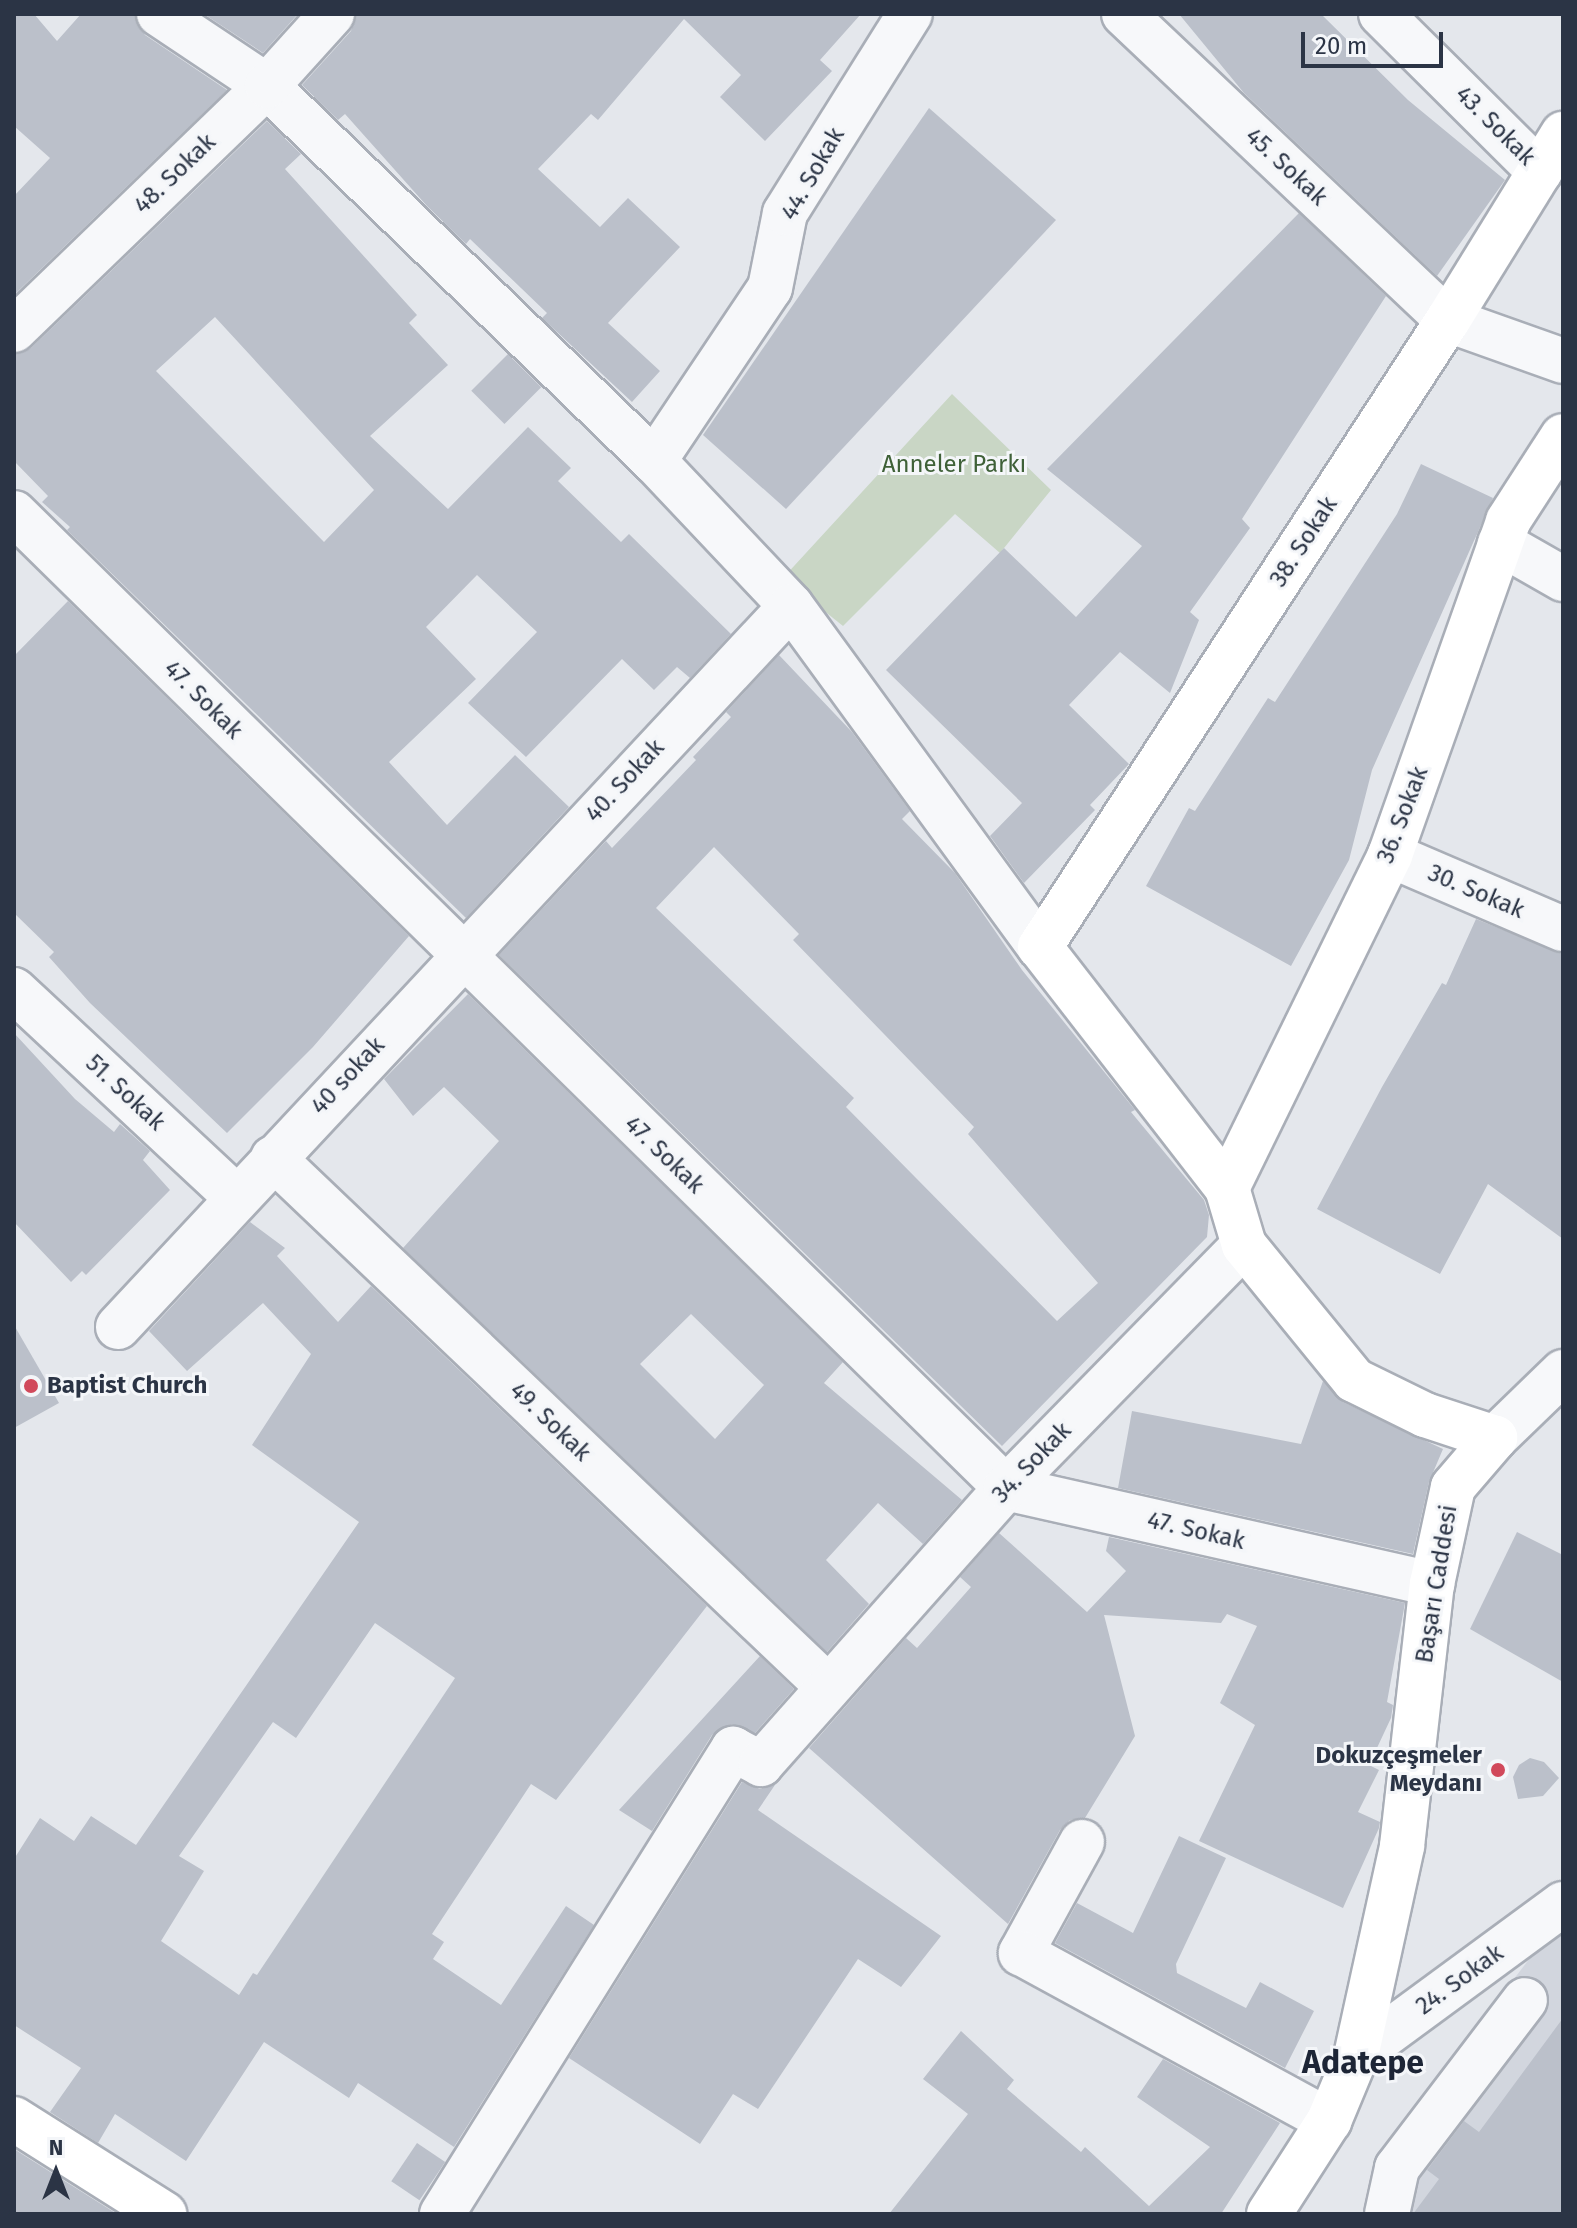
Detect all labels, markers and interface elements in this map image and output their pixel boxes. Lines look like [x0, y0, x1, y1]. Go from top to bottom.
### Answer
scale bar [1305, 16, 1447, 66]
text: 20 m [1315, 32, 1367, 60]
street label: 43. Sokak [1449, 80, 1541, 172]
street label: 45. Sokak [1239, 122, 1333, 212]
street label: 44. Sokak [775, 123, 851, 225]
street label: 48. Sokak [128, 128, 222, 220]
park label: Anneler Parkı [882, 451, 1026, 479]
street label: 38. Sokak [1264, 492, 1344, 592]
street label: 47. Sokak [158, 655, 248, 745]
street label: 40. Sokak [579, 734, 671, 828]
street label: 36. Sokak [1371, 763, 1435, 867]
street label: 30. Sokak [1423, 859, 1529, 925]
street label: 40 sokak [305, 1031, 391, 1121]
street label: 51. Sokak [79, 1049, 171, 1137]
street label: 47. Sokak [618, 1110, 710, 1200]
place label: Baptist Church [47, 1372, 207, 1400]
street label: 49. Sokak [504, 1376, 596, 1468]
marker: Baptist Church [22, 1377, 40, 1395]
street label: 34. Sokak [987, 1417, 1077, 1509]
street label: Başarı Caddesi [1410, 1503, 1464, 1665]
street label: 47. Sokak [1144, 1506, 1248, 1556]
place label: Dokuzçeşmeler Meydanı [1316, 1742, 1482, 1798]
marker: Dokuzçeşmeler Meydanı [1489, 1761, 1507, 1779]
street label: 24. Sokak [1411, 1939, 1509, 2021]
district label: Adatepe [1302, 2043, 1424, 2081]
north arrow [16, 2132, 96, 2212]
text: N [49, 2134, 63, 2161]

